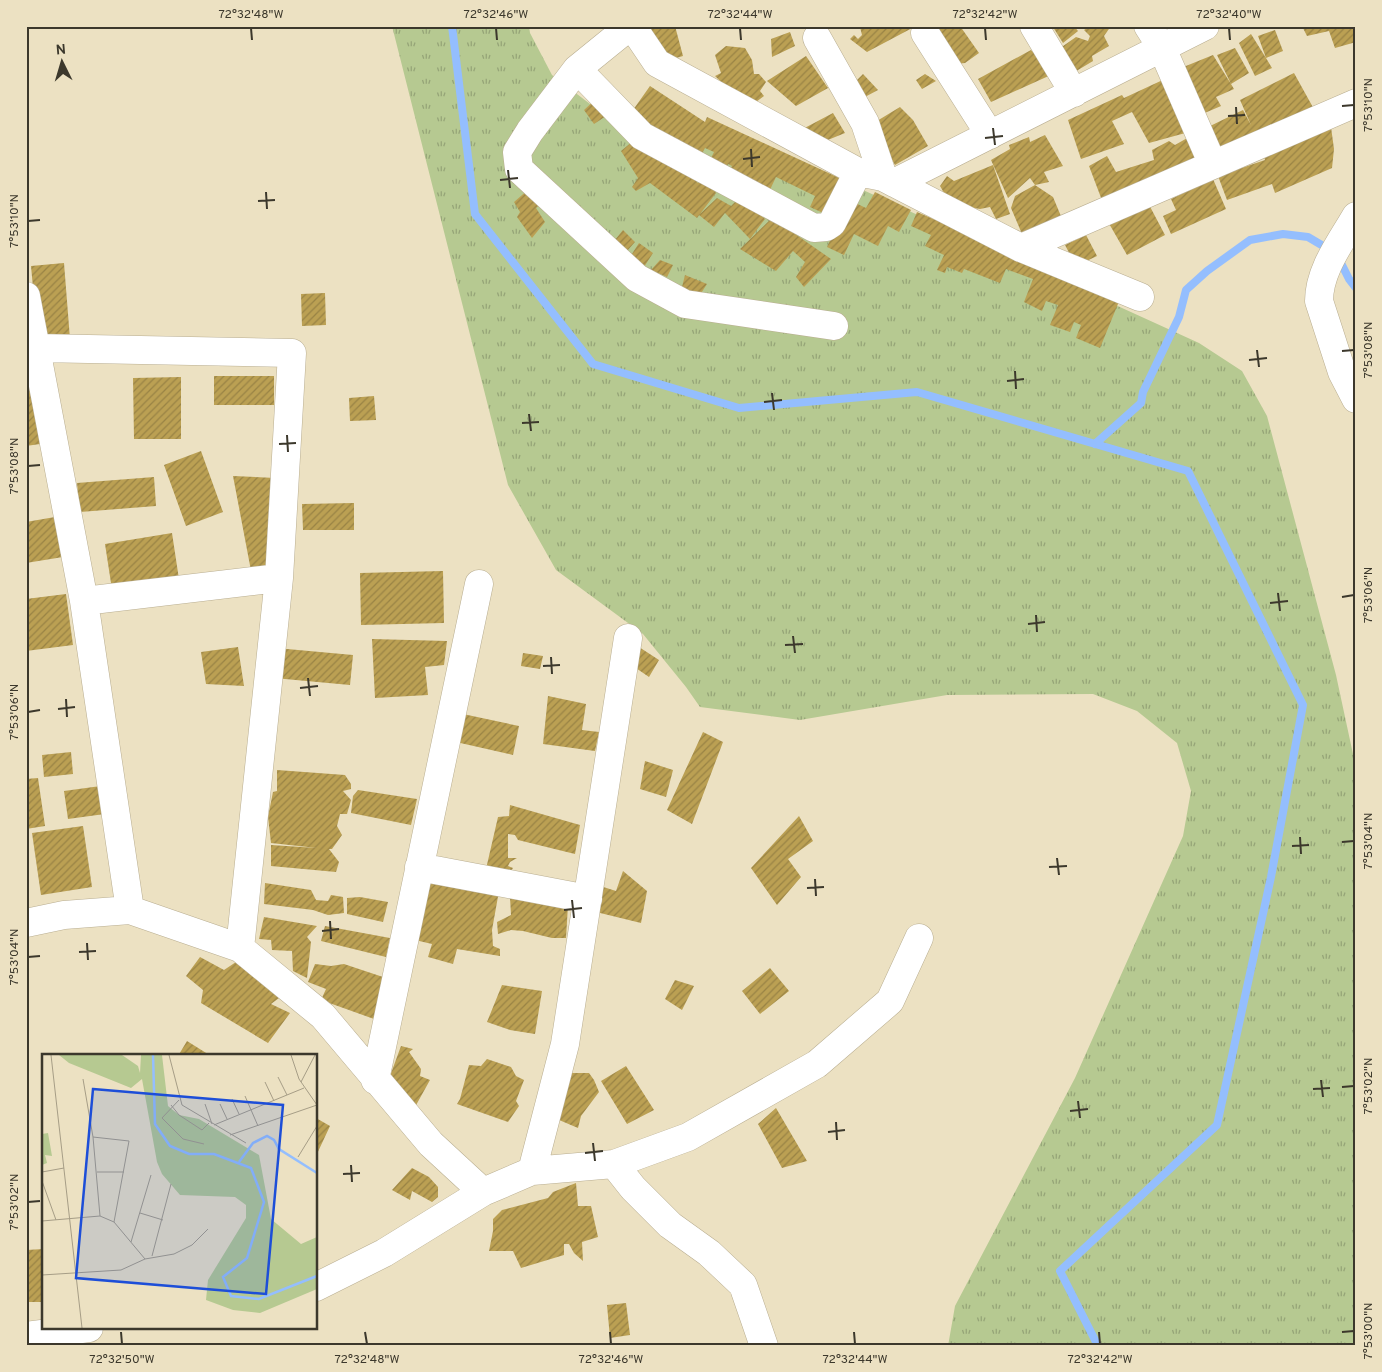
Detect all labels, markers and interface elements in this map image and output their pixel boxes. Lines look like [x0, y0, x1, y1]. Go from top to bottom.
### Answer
text: 72°32'48"W [219, 7, 283, 23]
text: 72°32'46"W [464, 7, 528, 23]
text: 72°32'44"W [707, 7, 773, 23]
text: 72°32'42"W [953, 7, 1017, 23]
text: 72°32'40"W [1196, 7, 1262, 23]
north arrow [38, 38, 88, 88]
text: N [55, 42, 67, 59]
text: 7°53'10"N [1361, 78, 1377, 132]
text: 7°53'10"N [7, 194, 23, 248]
text: 7°53'08"N [1361, 322, 1377, 378]
text: 7°53'08"N [7, 438, 23, 494]
text: 7°53'06"N [1361, 567, 1377, 623]
text: 7°53'06"N [7, 684, 23, 740]
text: 7°53'04"N [1361, 813, 1377, 869]
text: 7°53'04"N [7, 929, 23, 985]
inset map [42, 1054, 318, 1330]
text: 7°53'02"N [1361, 1058, 1377, 1114]
text: 7°53'02"N [7, 1174, 23, 1230]
text: 7°53'00"N [1361, 1302, 1377, 1360]
text: 72°32'50"W [89, 1352, 155, 1368]
text: 72°32'48"W [335, 1352, 399, 1368]
text: 72°32'46"W [579, 1352, 643, 1368]
text: 72°32'44"W [822, 1352, 888, 1368]
text: 72°32'42"W [1068, 1352, 1132, 1368]

